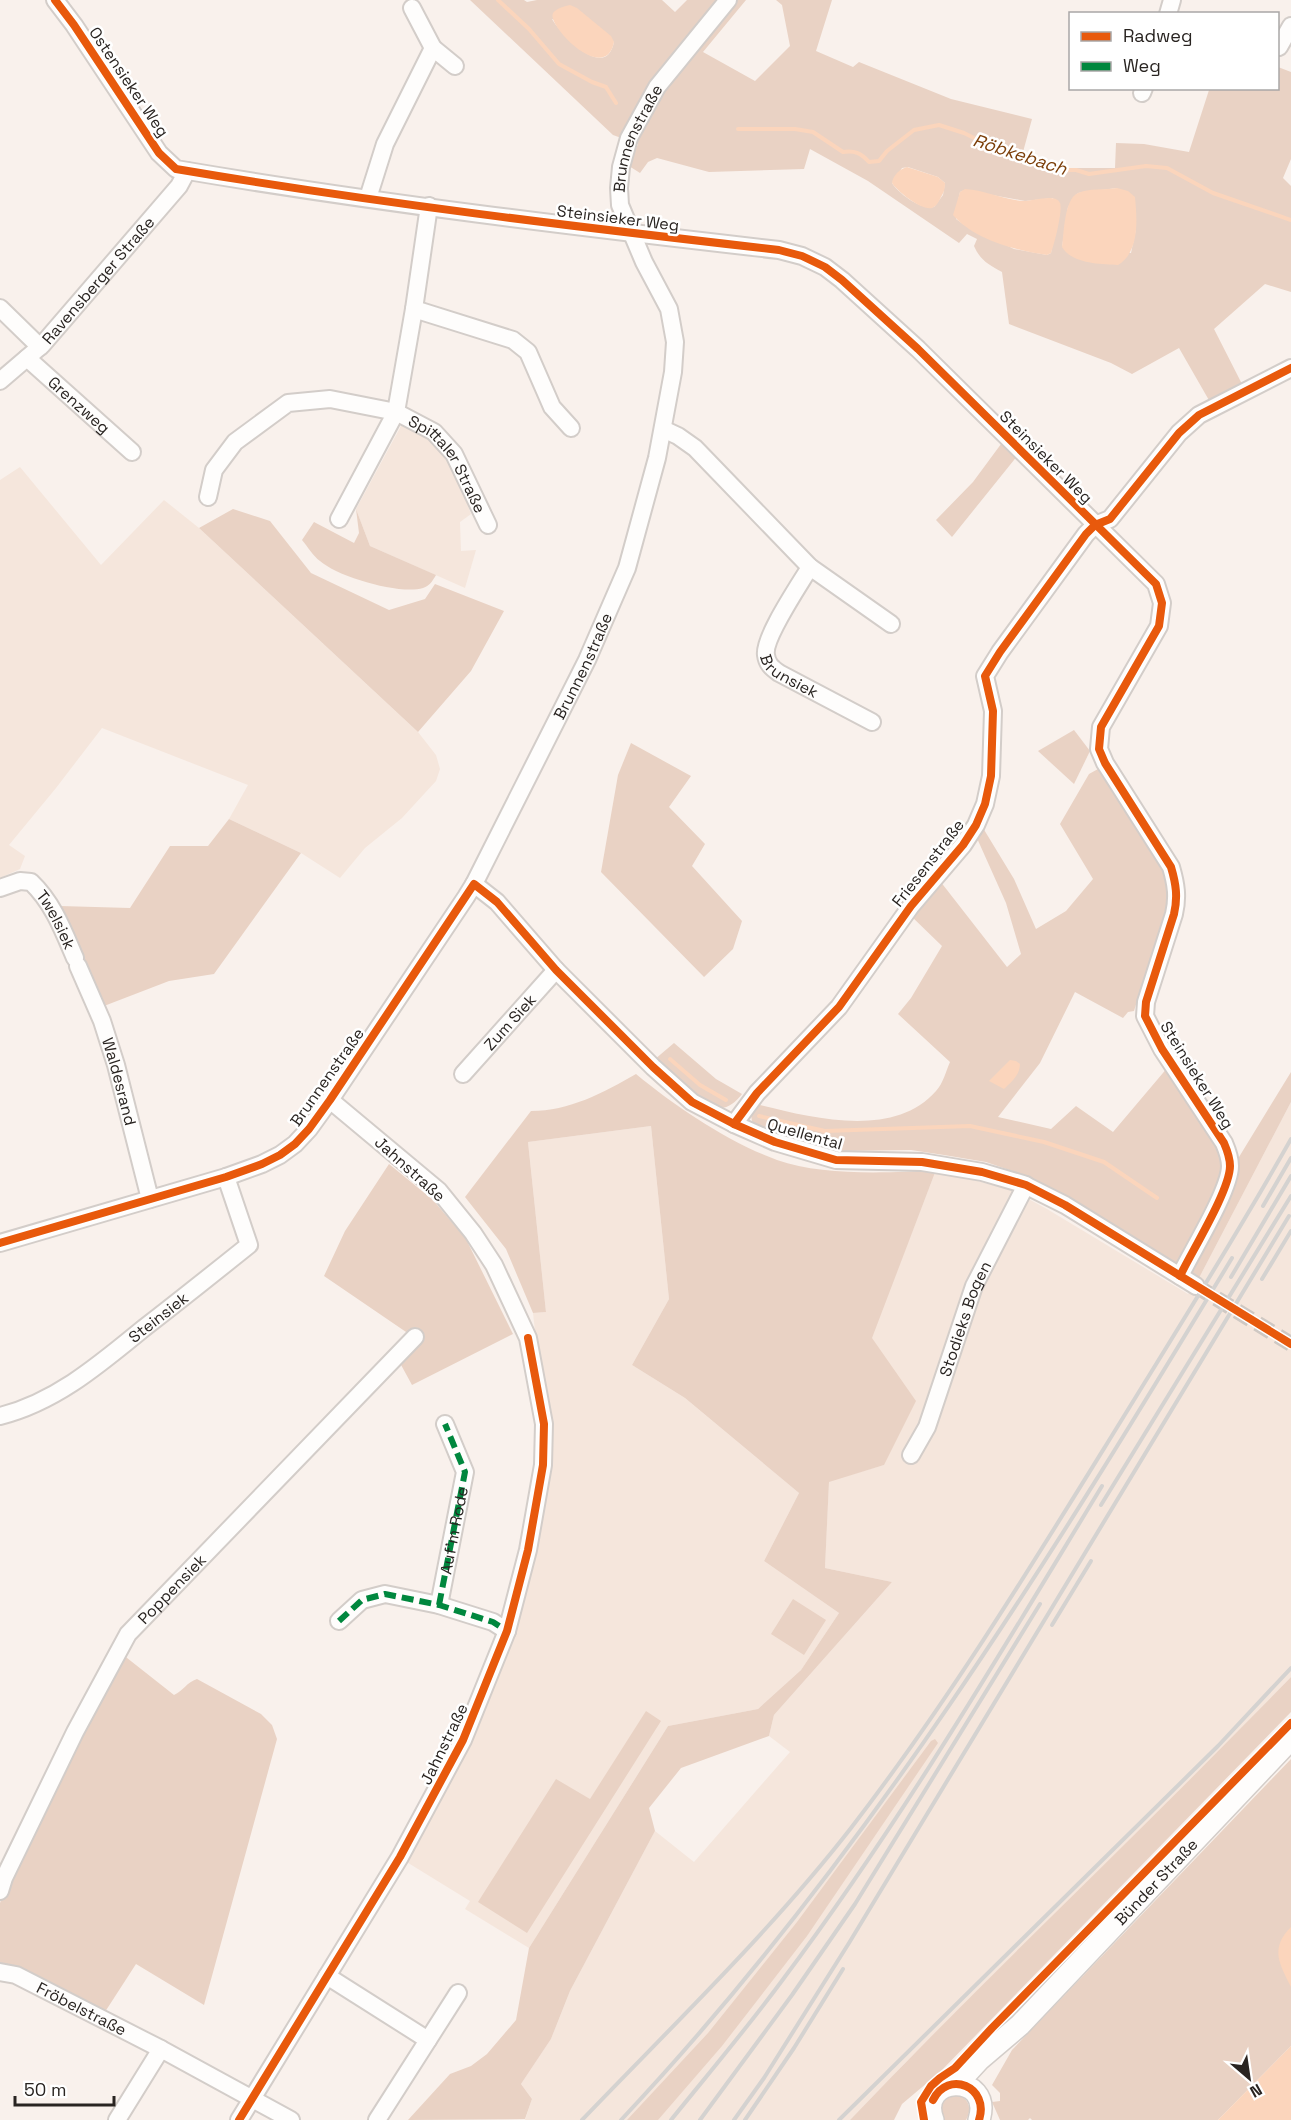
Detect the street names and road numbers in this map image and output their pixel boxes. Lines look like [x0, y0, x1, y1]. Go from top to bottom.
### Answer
street label: Ostensieker Weg [84, 23, 174, 141]
street label: Brunnenstraße [608, 81, 667, 194]
street label: Steinsieker Weg [556, 200, 680, 236]
street label: Ravensberger Straße [37, 212, 159, 348]
street label: Grenzweg [44, 371, 115, 438]
street label: Steinsieker Weg [995, 406, 1097, 508]
street label: Spittaler Straße [405, 410, 491, 516]
street label: Brunnenstraße [548, 610, 617, 723]
street label: Brunsiek [755, 651, 822, 703]
street label: Friesenstraße [887, 815, 969, 911]
street label: Twelsiek [32, 885, 81, 953]
street label: Zum Siek [479, 989, 541, 1054]
street label: Steinsieker Weg [1155, 1017, 1239, 1133]
street label: Brunnenstraße [285, 1024, 369, 1130]
street label: Waldesrand [97, 1035, 141, 1128]
street label: Quellental [765, 1113, 845, 1155]
street label: Jahnstraße [370, 1132, 450, 1206]
street label: Stodieks Bogen [934, 1257, 996, 1379]
street label: Steinsiek [124, 1287, 193, 1347]
street label: Auf'm Rode [435, 1485, 472, 1576]
street label: Poppensiek [133, 1549, 210, 1628]
street label: Jahnstraße [415, 1700, 473, 1788]
street label: Bünder Straße [1110, 1834, 1202, 1929]
street label: Fröbelstraße [33, 1977, 130, 2040]

